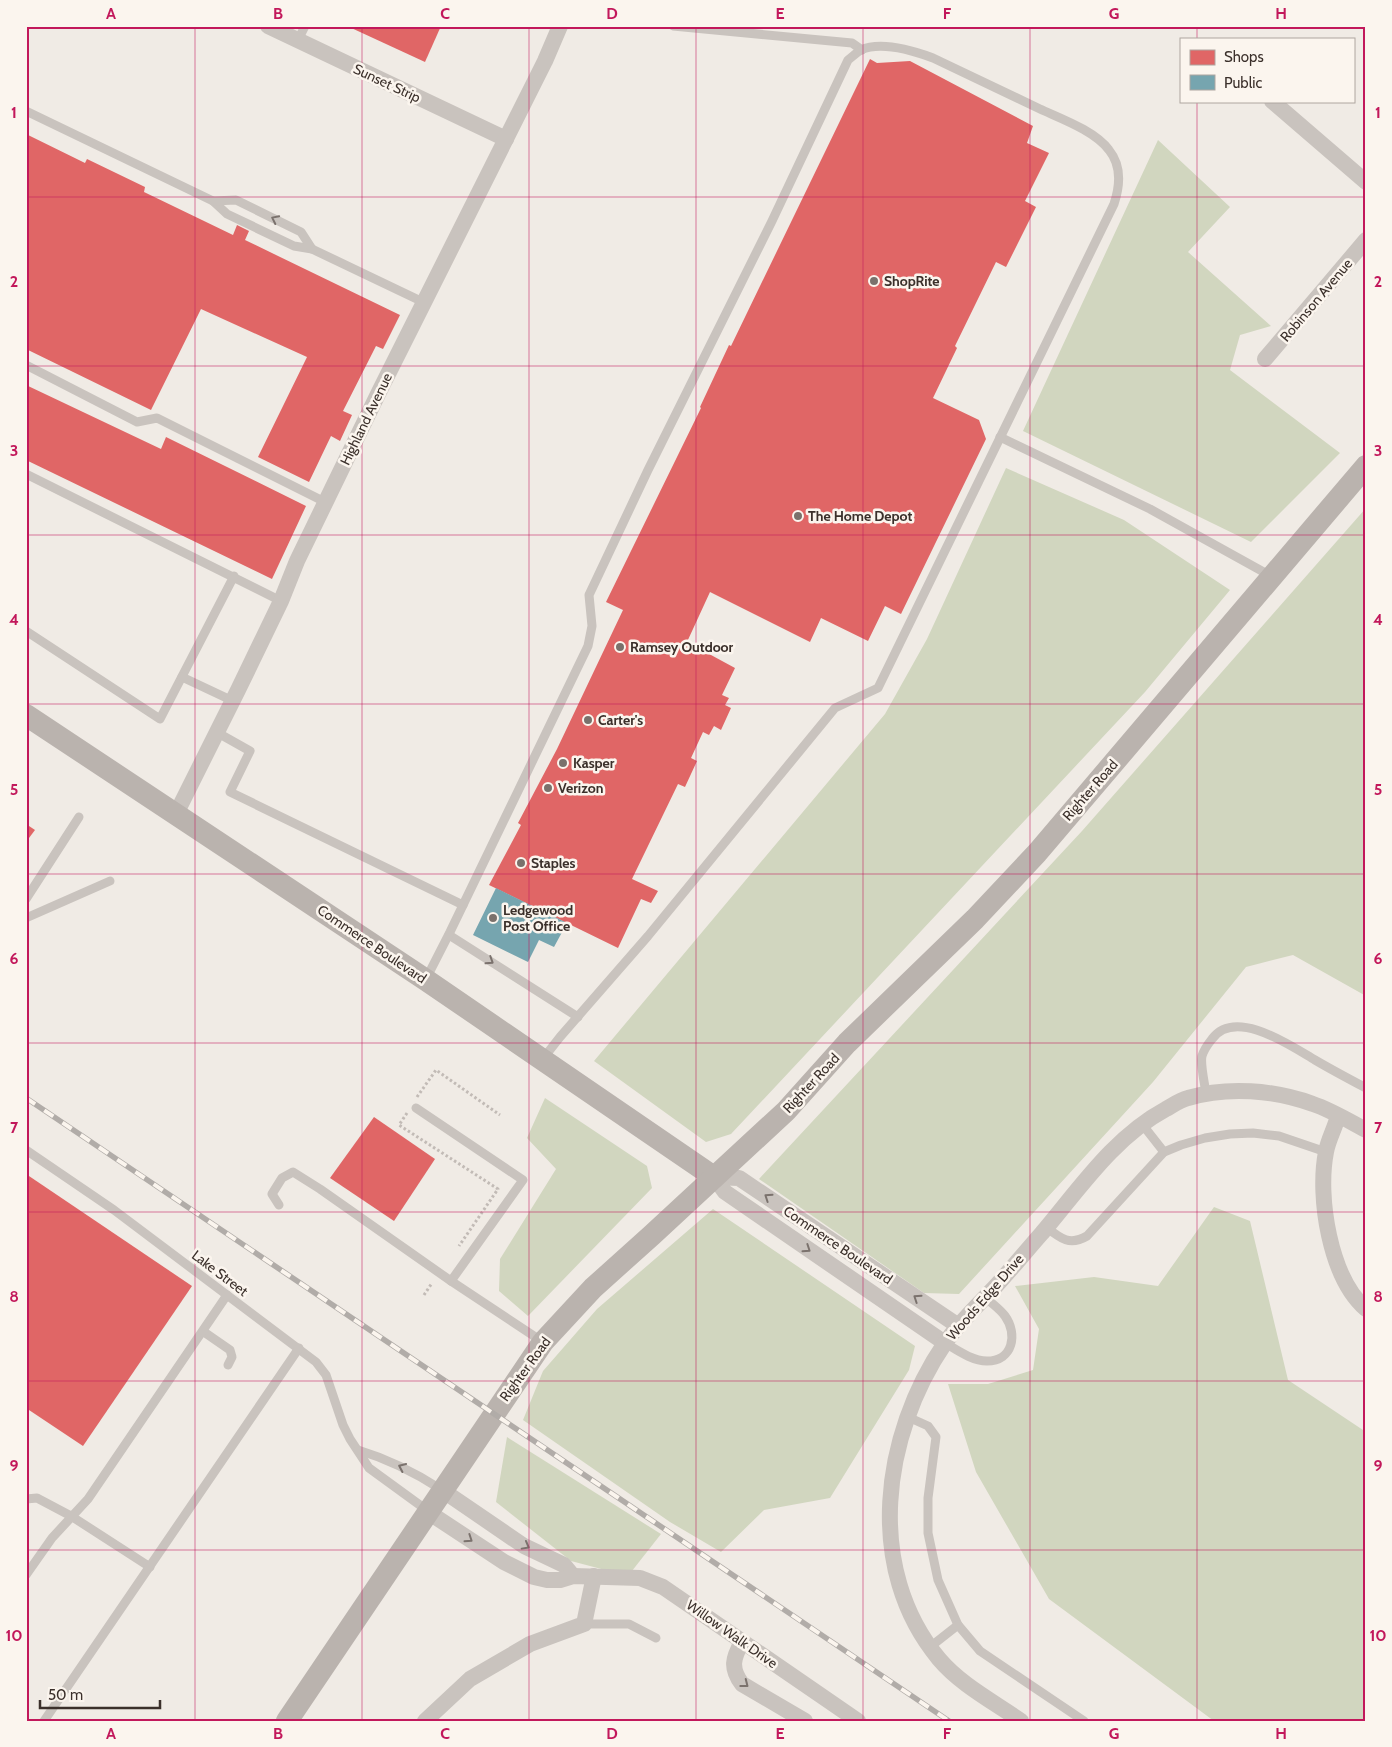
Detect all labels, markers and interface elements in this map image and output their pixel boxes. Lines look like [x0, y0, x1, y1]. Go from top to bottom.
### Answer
text: A [106, 4, 116, 23]
text: B [273, 4, 283, 23]
text: C [440, 4, 450, 23]
text: D [606, 4, 618, 23]
text: E [775, 4, 785, 23]
text: F [943, 4, 952, 23]
text: G [1109, 4, 1119, 23]
text: H [1275, 4, 1287, 23]
legend [1180, 38, 1354, 102]
text: Shops [1224, 48, 1264, 66]
street label: Sunset Strip [351, 60, 424, 106]
text: Public [1224, 74, 1262, 92]
text: 1 [11, 103, 17, 122]
text: 1 [1375, 103, 1381, 122]
one-way arrow [271, 215, 280, 226]
street label: Robinson Avenue [1276, 255, 1356, 345]
text: 2 [10, 272, 18, 291]
place label: ShopRite [884, 272, 940, 290]
text: 2 [1374, 272, 1382, 291]
marker: ShopRite [868, 275, 880, 287]
street label: Highland Avenue [336, 370, 396, 468]
text: 3 [10, 441, 18, 460]
text: 3 [1374, 441, 1382, 460]
place label: The Home Depot [808, 507, 912, 525]
marker: The Home Depot [792, 510, 804, 522]
text: 4 [9, 610, 19, 629]
text: 4 [1373, 610, 1383, 629]
place label: Ramsey Outdoor [630, 638, 734, 656]
marker: Ramsey Outdoor [614, 641, 626, 653]
place label: Carter's [598, 711, 643, 729]
marker: Carter's [582, 714, 594, 726]
place label: Kasper [573, 754, 615, 772]
street label: Righter Road [1058, 756, 1122, 824]
marker: Kasper [557, 757, 569, 769]
place label: Verizon [558, 779, 603, 797]
text: 5 [10, 780, 18, 799]
text: 5 [1374, 780, 1382, 799]
marker: Verizon [542, 782, 554, 794]
place label: Staples [531, 854, 576, 872]
marker: Staples [515, 857, 527, 869]
street label: Commerce Boulevard [314, 901, 430, 987]
place label: Ledgewood Post Office [503, 901, 573, 935]
marker: Ledgewood Post Office [487, 912, 499, 924]
text: 6 [10, 949, 19, 968]
text: 6 [1374, 949, 1383, 968]
one-way arrow [485, 954, 494, 964]
street label: Righter Road [779, 1049, 843, 1117]
text: 7 [10, 1118, 19, 1137]
text: 7 [1374, 1118, 1383, 1137]
one-way arrow [764, 1194, 774, 1203]
street label: Commerce Boulevard [780, 1202, 896, 1288]
one-way arrow [801, 1243, 811, 1252]
street label: Lake Street [188, 1246, 252, 1300]
street label: Woods Edge Drive [943, 1250, 1027, 1344]
text: 8 [9, 1287, 19, 1306]
text: 8 [1373, 1287, 1383, 1306]
one-way arrow [913, 1295, 923, 1304]
street label: Righter Road [496, 1333, 554, 1405]
text: 9 [10, 1456, 19, 1475]
text: 9 [1374, 1456, 1383, 1475]
one-way arrow [398, 1464, 407, 1474]
one-way arrow [463, 1533, 473, 1542]
one-way arrow [521, 1540, 530, 1550]
street label: Willow Walk Drive [683, 1596, 781, 1672]
text: 10 [5, 1626, 23, 1645]
text: 10 [1369, 1626, 1387, 1645]
scale bar [40, 1677, 160, 1709]
one-way arrow [740, 1679, 749, 1688]
text: 50 m [48, 1686, 83, 1704]
text: A [106, 1724, 116, 1743]
text: B [273, 1724, 283, 1743]
text: C [440, 1724, 450, 1743]
text: D [606, 1724, 618, 1743]
text: E [775, 1724, 785, 1743]
text: F [943, 1724, 952, 1743]
text: G [1109, 1724, 1119, 1743]
text: H [1275, 1724, 1287, 1743]

